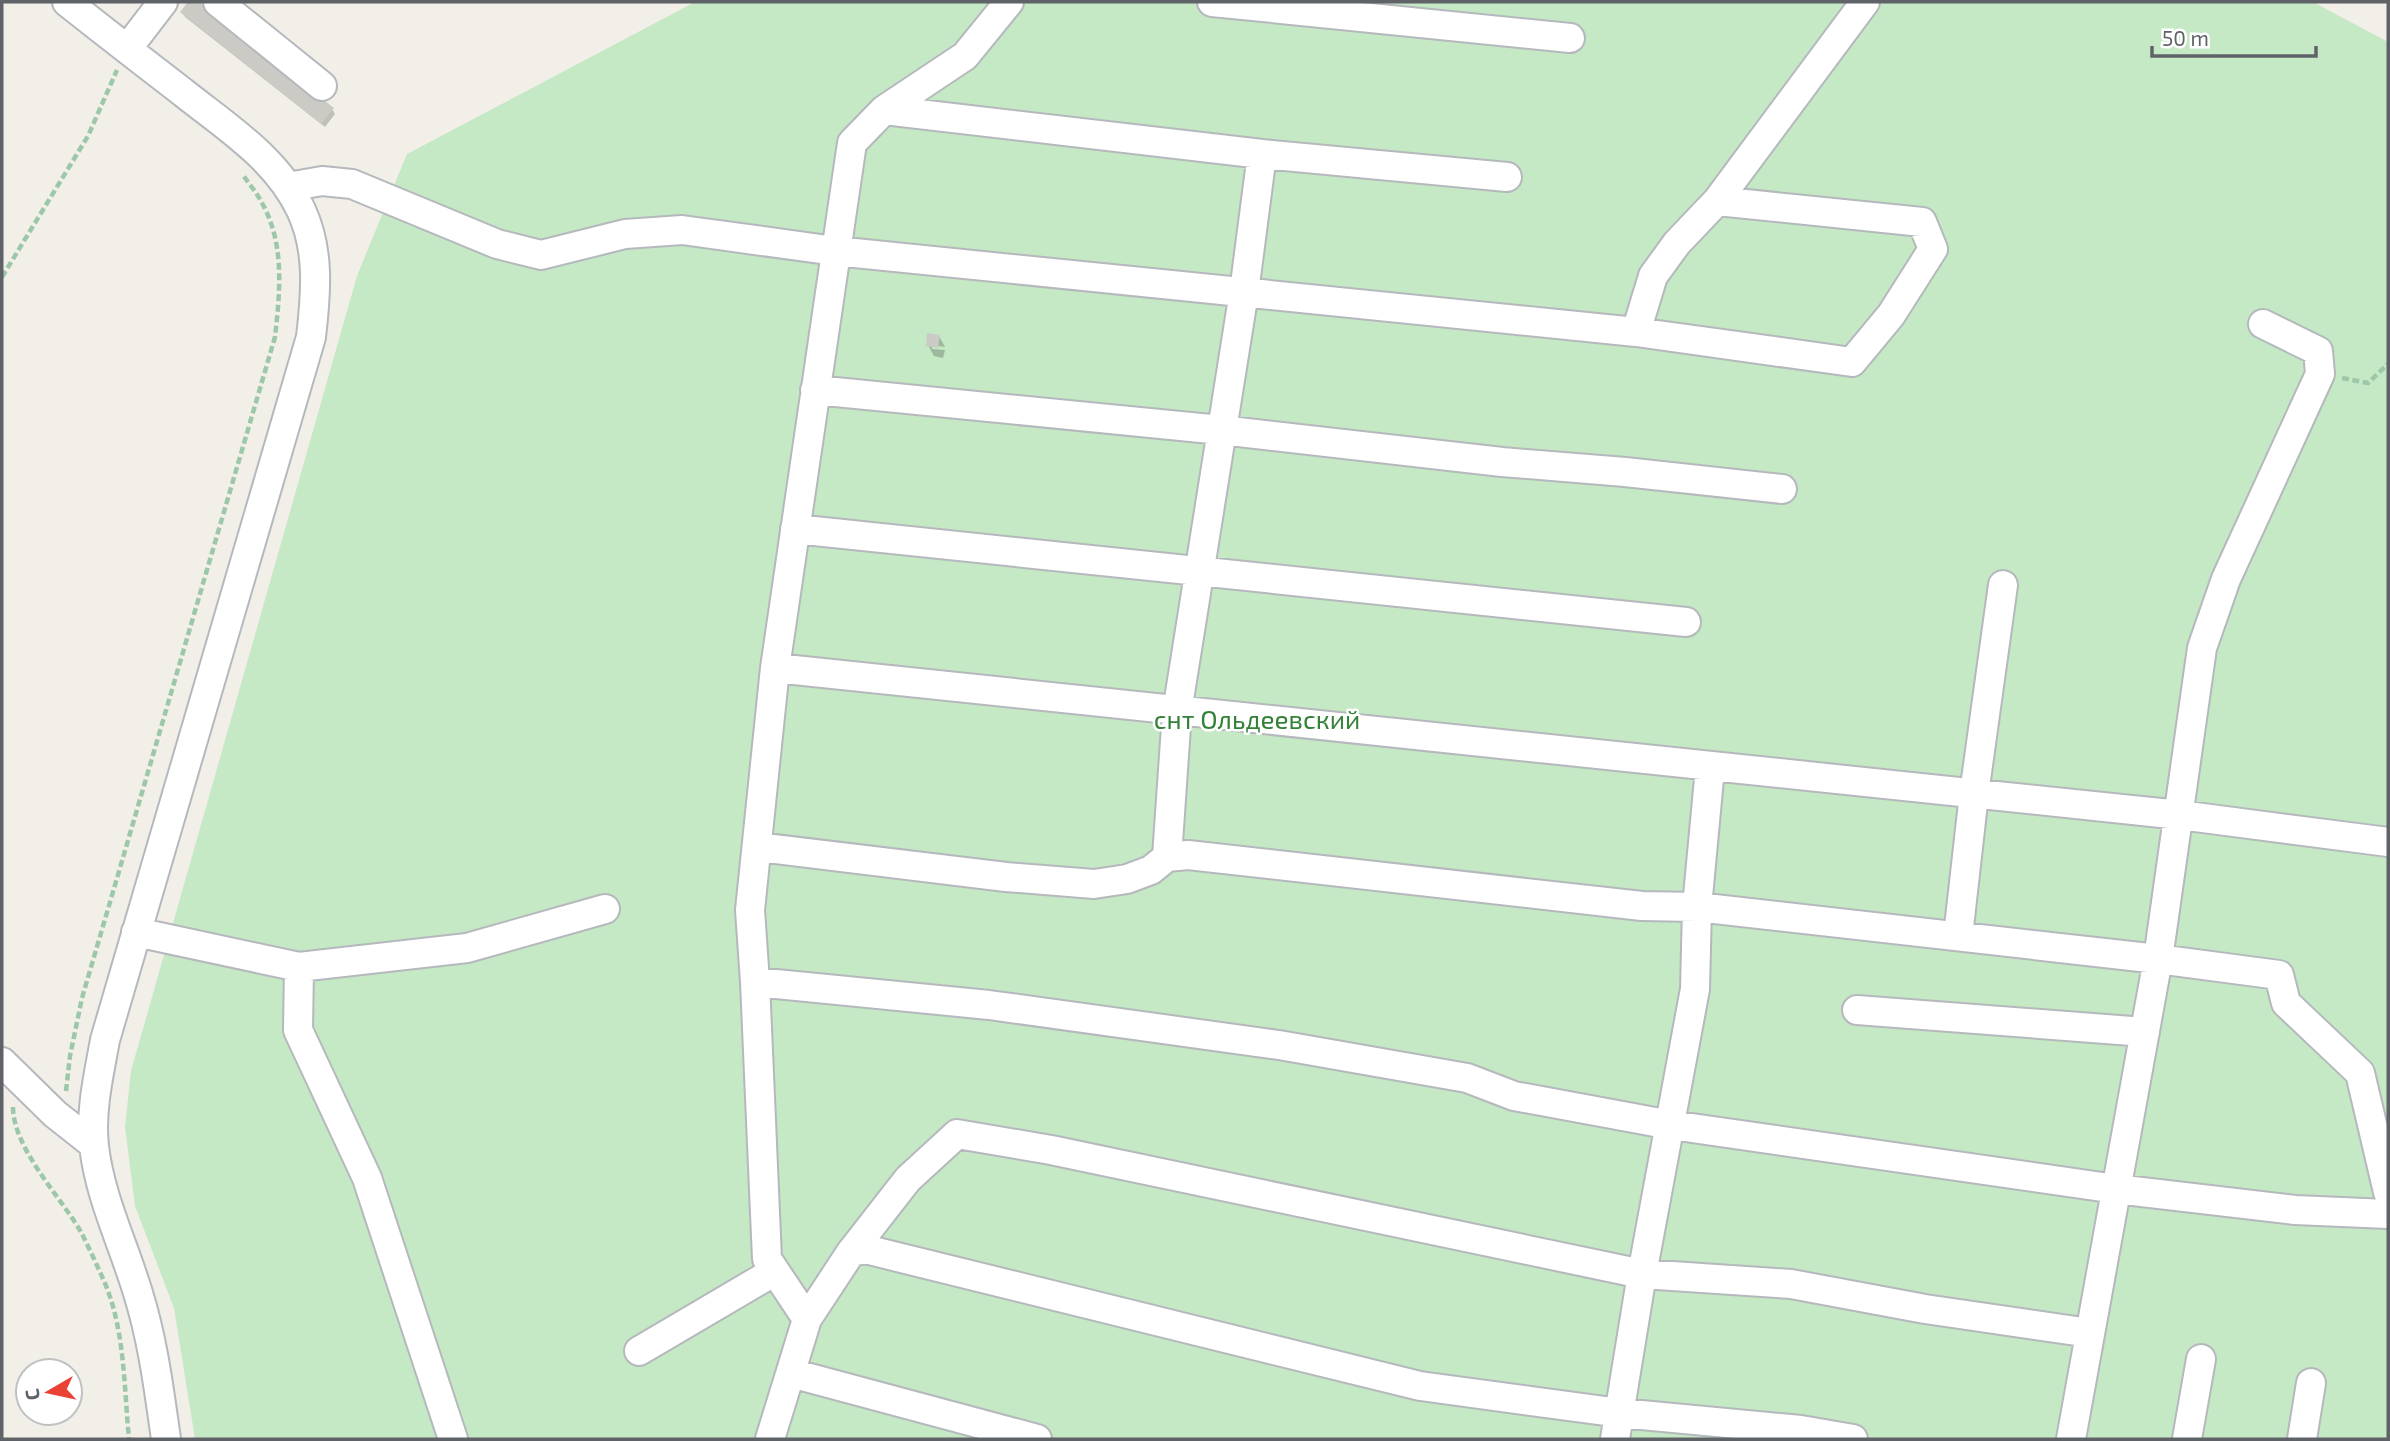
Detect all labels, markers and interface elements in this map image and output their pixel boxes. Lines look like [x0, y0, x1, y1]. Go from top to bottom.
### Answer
scale bar [2152, 14, 2316, 58]
text: 50 m [2162, 25, 2209, 50]
park label: снт Ольдеевский [1154, 703, 1360, 734]
north arrow [14, 1357, 84, 1427]
text: С [19, 1387, 44, 1402]

